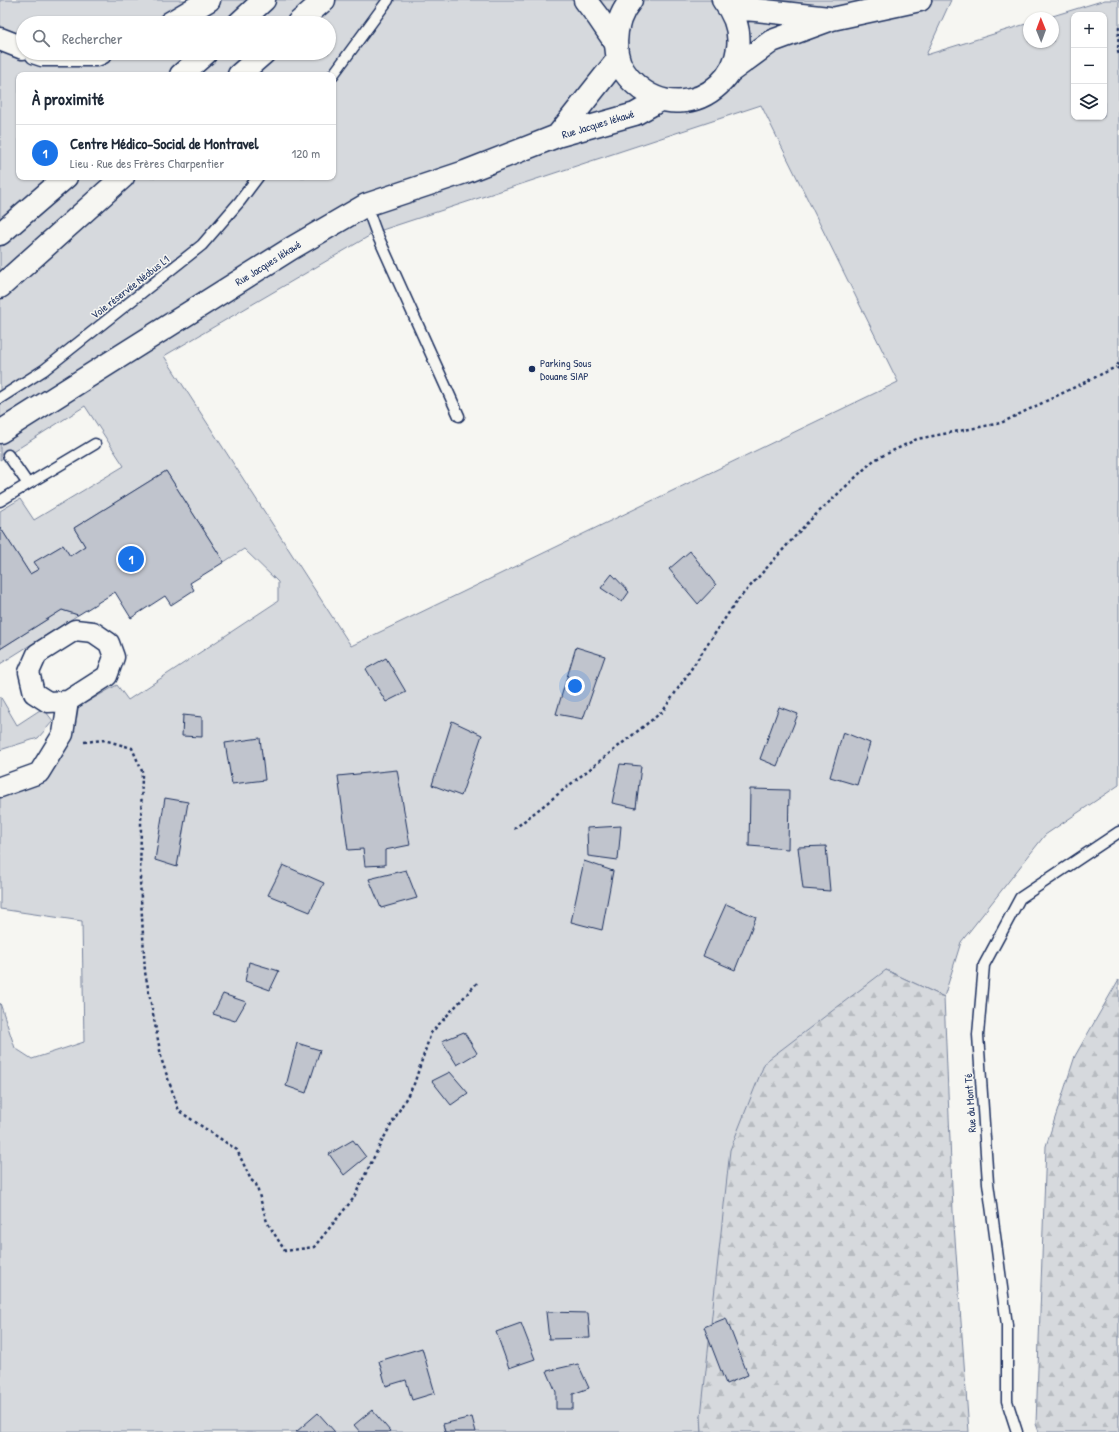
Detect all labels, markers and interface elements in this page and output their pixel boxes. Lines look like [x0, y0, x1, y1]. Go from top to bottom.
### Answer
north arrow [1023, 12, 1059, 48]
map controls [1071, 12, 1107, 120]
button: + [1071, 12, 1107, 48]
search box [16, 16, 336, 60]
icon: search [30, 27, 52, 49]
text: Rechercher [62, 28, 123, 49]
button: − [1071, 48, 1107, 84]
button: layers [1071, 84, 1107, 120]
text: À proximité [32, 87, 104, 110]
street label: Rue Jacques Iékawé [560, 106, 636, 142]
text: Centre Médico-Social de Montravel [70, 133, 259, 154]
text: 1 [43, 144, 47, 162]
text: 120 m [292, 144, 320, 162]
text: Lieu · Rue des Frères Charpentier [70, 154, 224, 172]
street label: Rue Jacques Iékawé [233, 237, 304, 289]
street label: Voie réservée Néobus L1 [88, 252, 172, 322]
place label: Parking Sous Douane SIAP [540, 356, 591, 383]
marker: Parking Sous Douane SIAP [527, 364, 537, 374]
pin: 1 [118, 544, 144, 574]
your location [565, 676, 585, 696]
street label: Rue du Mont Té [961, 1072, 979, 1133]

